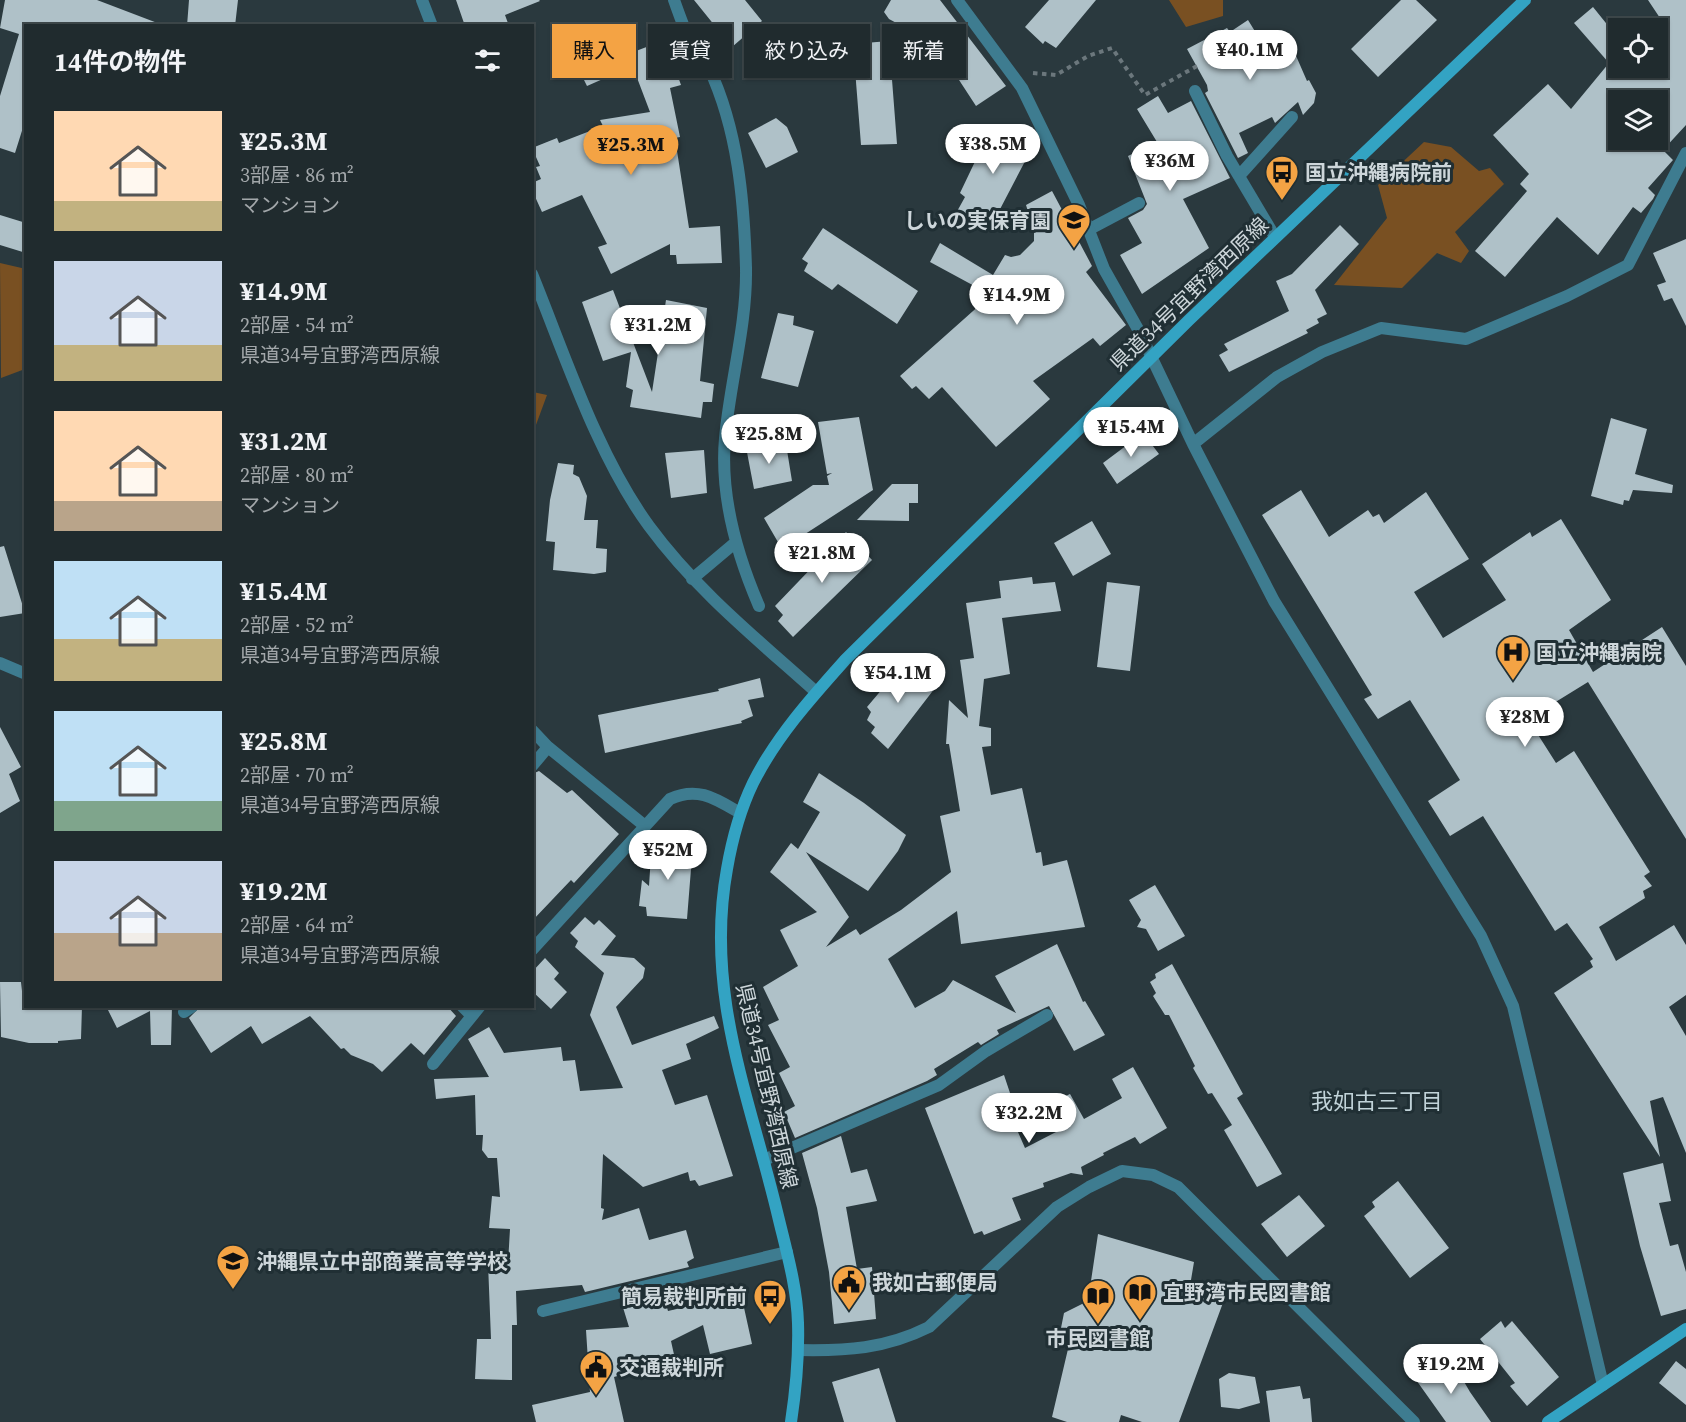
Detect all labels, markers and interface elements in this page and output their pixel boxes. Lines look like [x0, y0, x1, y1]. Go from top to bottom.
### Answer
map controls [1608, 18, 1668, 150]
button: locate [1608, 18, 1668, 78]
chip: 購入 [552, 24, 636, 78]
chip: 賃貸 [648, 24, 732, 78]
chip: 絞り込み [744, 24, 870, 78]
chip: 新着 [882, 24, 966, 78]
pin: ¥40.1M [1201, 30, 1299, 81]
text: ¥40.1M [1216, 35, 1284, 63]
text: 14件の物件 [54, 44, 186, 80]
icon: filters [471, 44, 504, 77]
button: layers [1608, 90, 1668, 150]
text: ¥25.3M [240, 123, 327, 159]
pin: ¥38.5M [944, 124, 1042, 175]
pin: ¥25.3M [582, 125, 680, 176]
text: ¥38.5M [959, 129, 1027, 157]
text: ¥25.3M [597, 130, 665, 158]
icon: home [102, 135, 174, 207]
pin: ¥36M [1134, 141, 1206, 192]
text: ¥36M [1145, 146, 1195, 174]
bus stop icon: 国立沖縄病院前 [1264, 154, 1300, 201]
place label: 国立沖縄病院前 [1305, 158, 1452, 187]
text: 3部屋 · 86 m² [240, 161, 354, 189]
text: マンション [240, 191, 340, 219]
school or university icon: しいの実保育園 [1056, 202, 1092, 249]
place label: しいの実保育園 [904, 206, 1051, 235]
street label: 県道34号宜野湾西原線 [1103, 211, 1275, 377]
text: ¥14.9M [240, 273, 327, 309]
pin: ¥14.9M [968, 275, 1066, 326]
text: ¥14.9M [983, 280, 1051, 308]
icon: home [102, 285, 174, 357]
pin: ¥31.2M [609, 305, 707, 356]
text: ¥31.2M [624, 310, 692, 338]
text: 2部屋 · 54 m² [240, 311, 354, 339]
text: 県道34号宜野湾西原線 [240, 341, 440, 369]
pin: ¥15.4M [1082, 407, 1180, 458]
text: ¥15.4M [1097, 412, 1165, 440]
pin: ¥25.8M [720, 414, 818, 465]
text: ¥25.8M [735, 419, 803, 447]
text: ¥31.2M [240, 423, 327, 459]
icon: home [102, 435, 174, 507]
text: 2部屋 · 80 m² [240, 461, 354, 489]
text: マンション [240, 491, 340, 519]
pin: ¥21.8M [773, 533, 871, 584]
text: ¥21.8M [788, 538, 856, 566]
text: ¥15.4M [240, 573, 327, 609]
icon: home [102, 585, 174, 657]
text: 2部屋 · 52 m² [240, 611, 354, 639]
hospital icon: 国立沖縄病院 [1495, 634, 1531, 681]
place label: 国立沖縄病院 [1536, 638, 1662, 667]
text: 県道34号宜野湾西原線 [240, 641, 440, 669]
pin: ¥54.1M [849, 653, 947, 704]
text: ¥54.1M [864, 658, 932, 686]
pin: ¥28M [1489, 697, 1561, 748]
text: ¥28M [1500, 702, 1550, 730]
text: ¥25.8M [240, 723, 327, 759]
icon: home [102, 735, 174, 807]
text: 2部屋 · 70 m² [240, 761, 354, 789]
text: 県道34号宜野湾西原線 [240, 791, 440, 819]
pin: ¥52M [632, 830, 704, 881]
text: ¥52M [643, 835, 693, 863]
text: ¥19.2M [240, 873, 327, 909]
icon: home [102, 885, 174, 957]
text: 2部屋 · 64 m² [240, 911, 354, 939]
text: 県道34号宜野湾西原線 [240, 941, 440, 969]
street label: 県道34号宜野湾西原線 [729, 980, 805, 1192]
district label: 我如古三丁目 [1311, 1086, 1443, 1116]
pin: ¥32.2M [980, 1093, 1078, 1144]
text: ¥32.2M [995, 1098, 1063, 1126]
school or university icon: 沖縄県立中部商業高等学校 [215, 1243, 251, 1290]
place label: 沖縄県立中部商業高等学校 [256, 1247, 508, 1276]
public building icon: 我如古郵便局 [831, 1264, 867, 1311]
place label: 我如古郵便局 [872, 1268, 998, 1297]
library icon: 宜野湾市民図書館 [1122, 1274, 1158, 1321]
bus stop icon: 簡易裁判所前 [752, 1278, 788, 1325]
library icon: 市民図書館 [1080, 1278, 1116, 1325]
place label: 宜野湾市民図書館 [1163, 1278, 1331, 1307]
place label: 簡易裁判所前 [621, 1282, 747, 1311]
place label: 市民図書館 [1046, 1324, 1151, 1353]
pin: ¥19.2M [1402, 1344, 1500, 1395]
public building icon: 交通裁判所 [578, 1349, 614, 1396]
text: ¥19.2M [1417, 1349, 1485, 1377]
place label: 交通裁判所 [619, 1353, 724, 1382]

